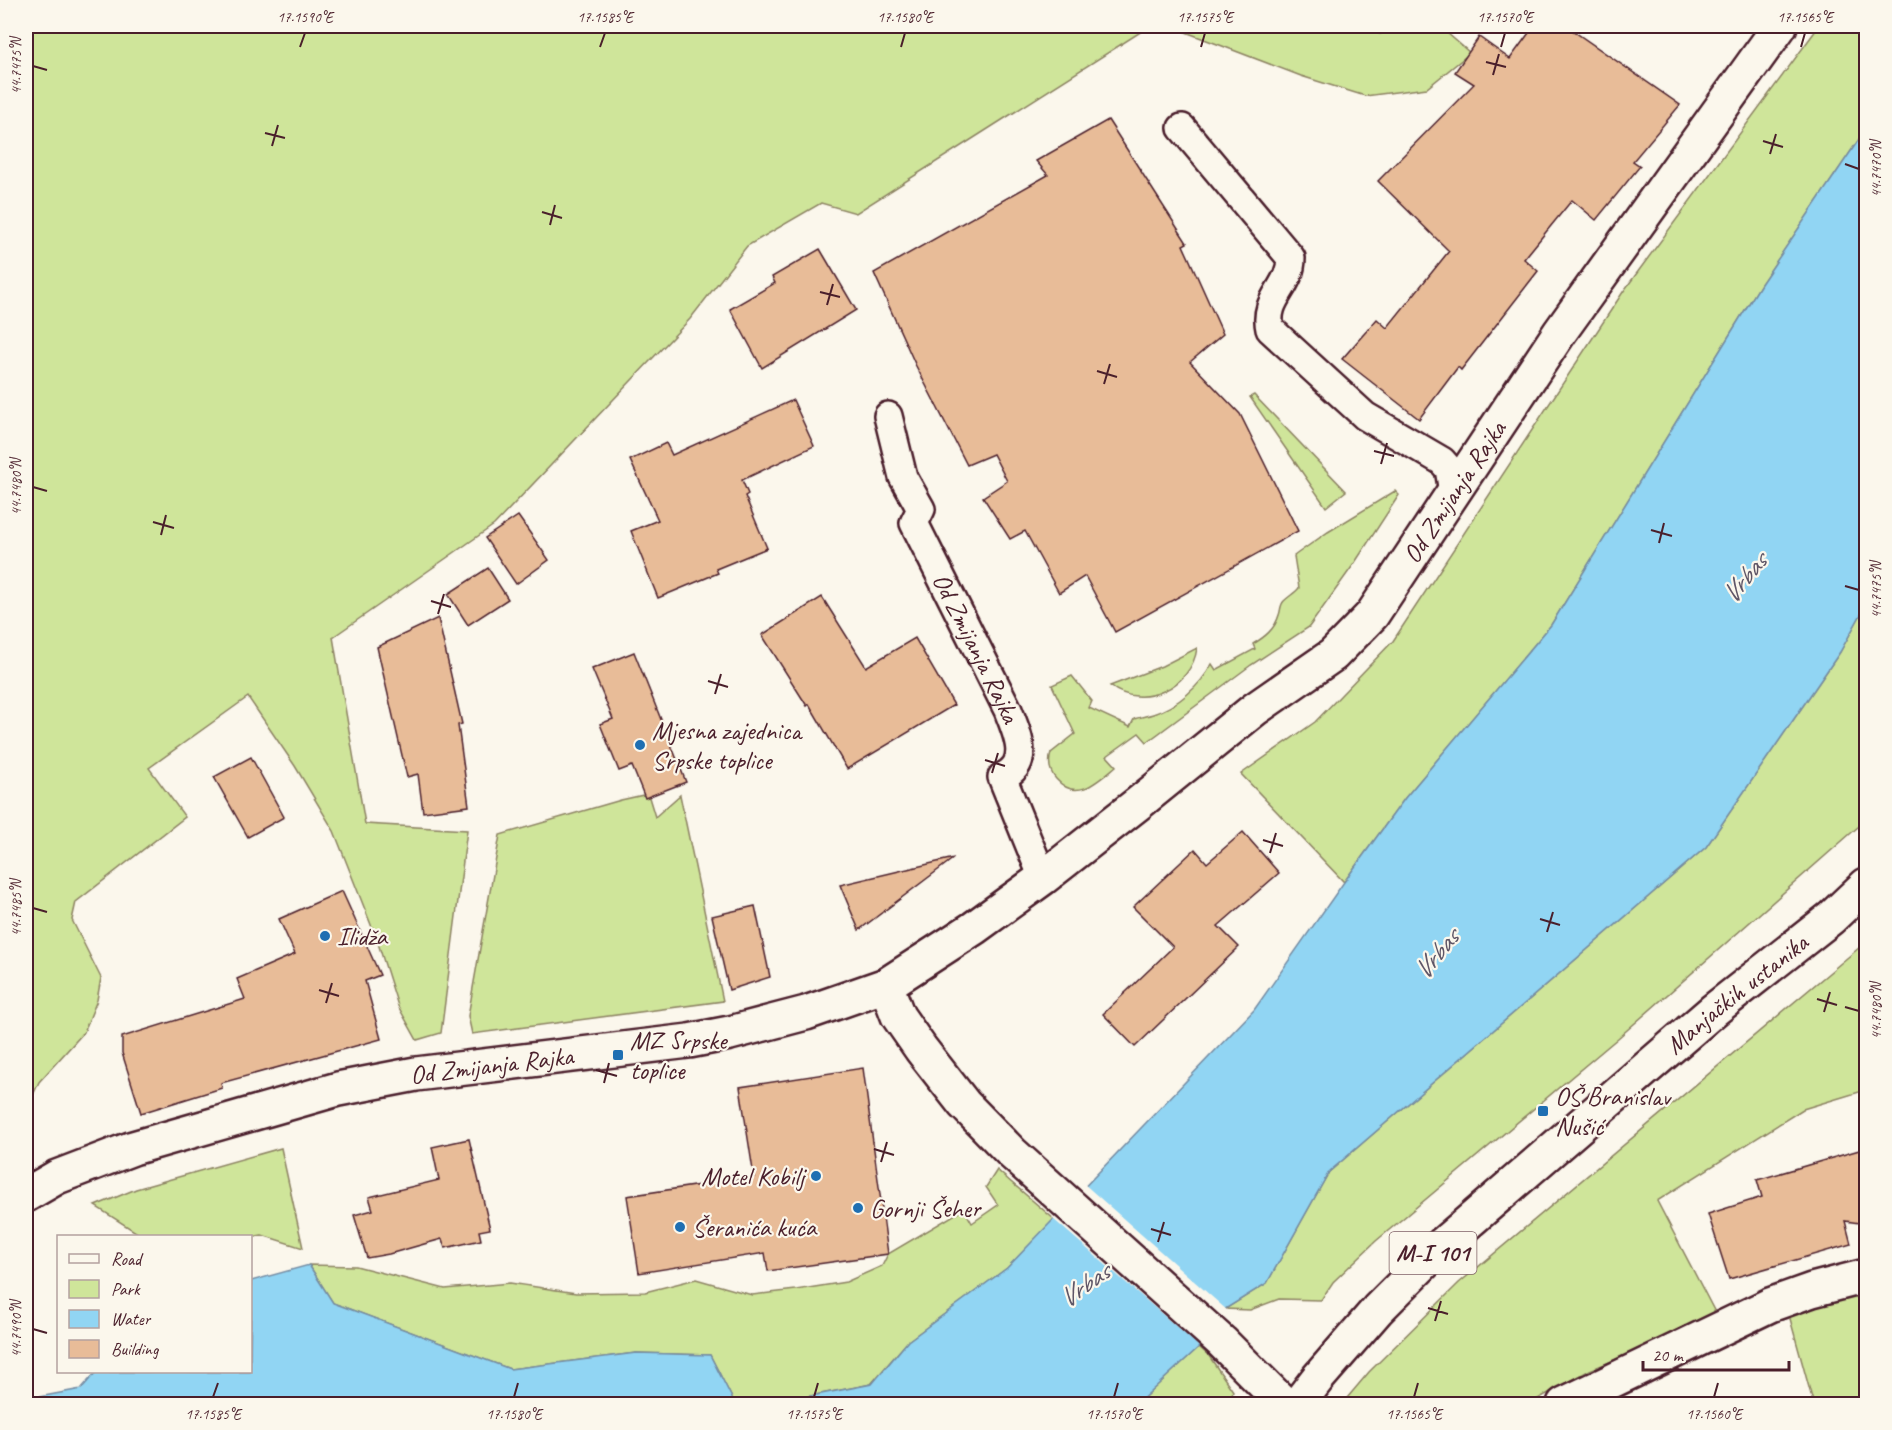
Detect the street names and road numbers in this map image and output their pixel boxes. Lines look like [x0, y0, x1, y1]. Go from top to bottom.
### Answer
street label: Od Zmijanja Rajka [1395, 413, 1514, 569]
street label: Od Zmijanja Rajka [925, 568, 1028, 729]
street label: Manjačkih ustanika [1659, 926, 1816, 1062]
street label: Od Zmijanja Rajka [408, 1039, 576, 1092]
road number: M-I 101 [1390, 1232, 1476, 1274]

